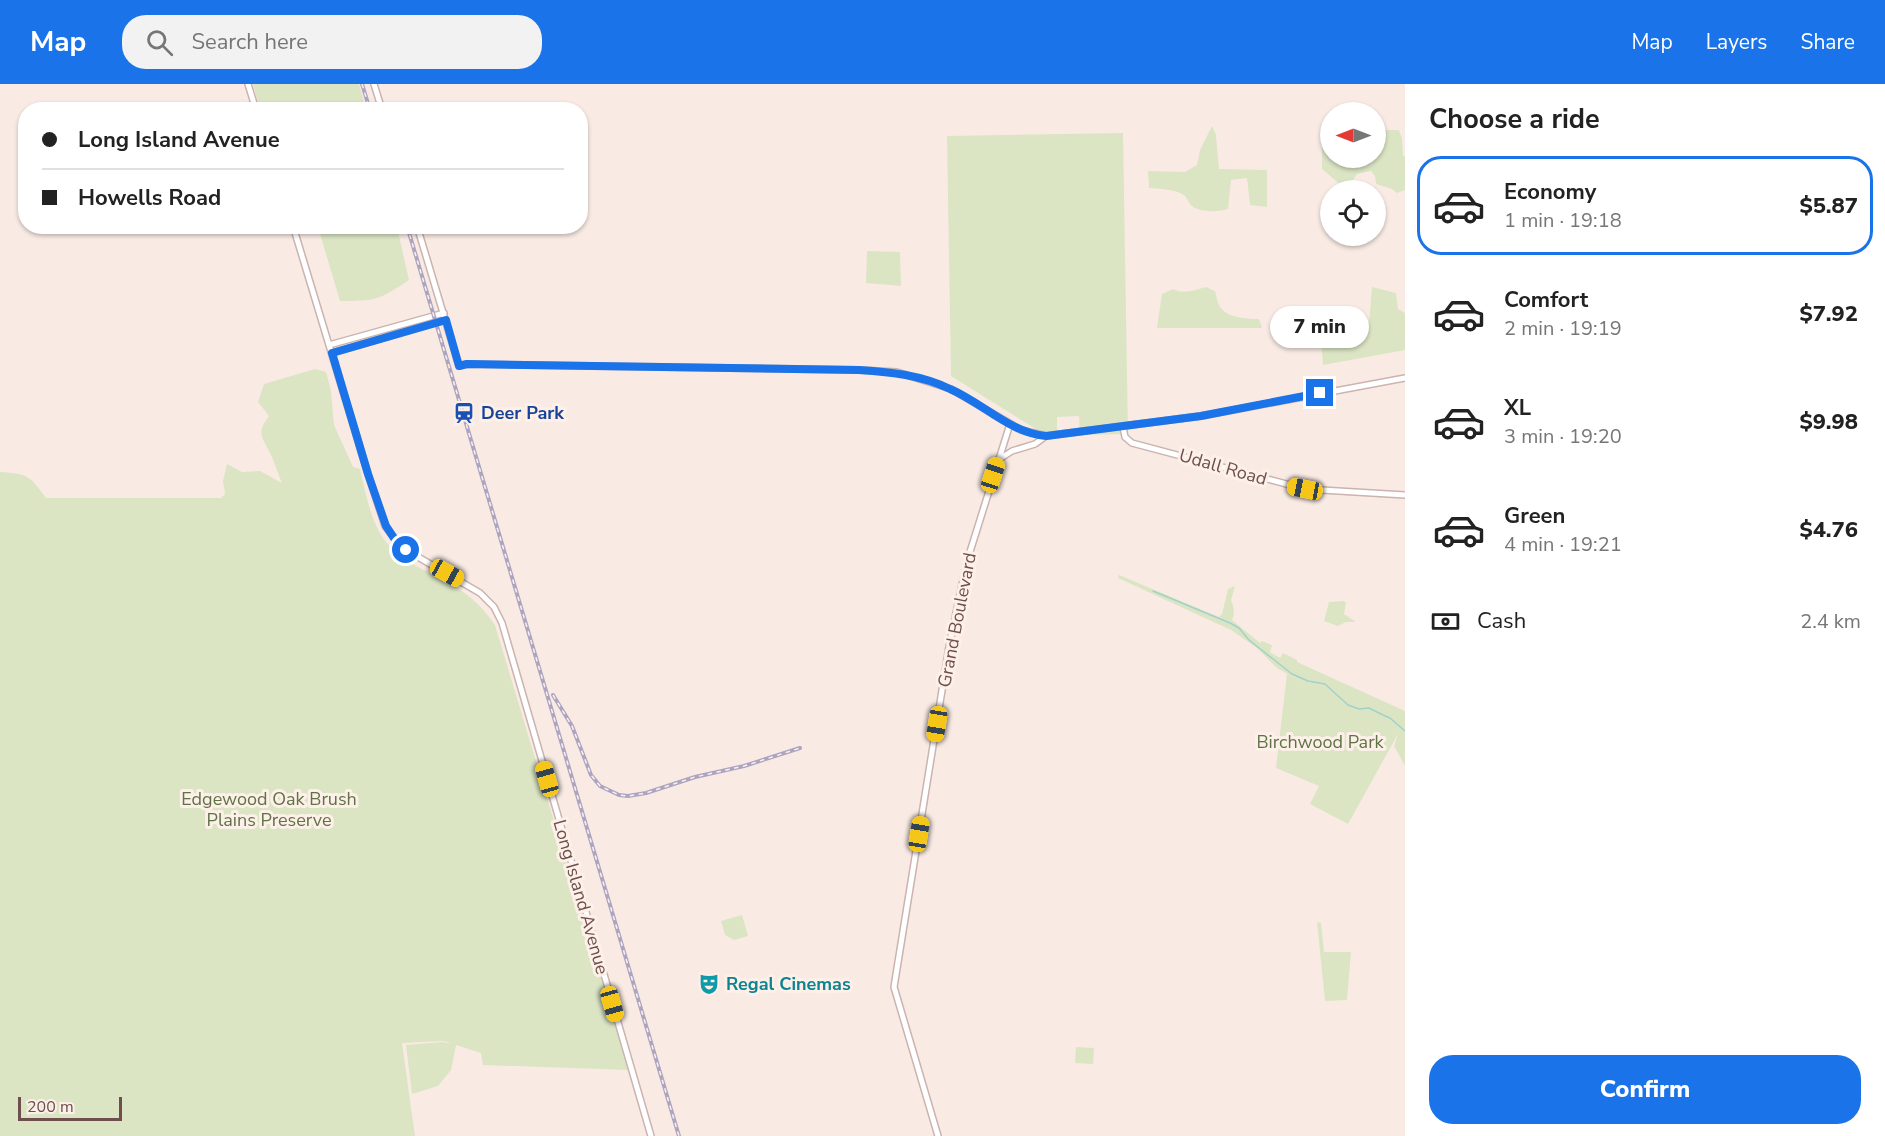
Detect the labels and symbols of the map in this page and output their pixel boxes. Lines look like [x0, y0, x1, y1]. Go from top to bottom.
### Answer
north arrow [1320, 102, 1386, 168]
callout: 7 min [1270, 306, 1370, 348]
route end [1306, 379, 1333, 406]
station icon: Deer Park [452, 401, 476, 425]
place label: Deer Park [481, 401, 564, 425]
street label: Udall Road [1176, 443, 1270, 491]
car [979, 455, 1007, 495]
car [1286, 477, 1324, 501]
route start [392, 536, 419, 563]
street label: Grand Boulevard [932, 551, 982, 689]
car [427, 556, 467, 590]
car [925, 705, 949, 743]
park label: Birchwood Park [1256, 730, 1385, 754]
car [533, 759, 561, 799]
park label: Edgewood Oak Brush Plains Preserve [181, 787, 357, 832]
car [907, 815, 931, 853]
street label: Long Island Avenue [547, 817, 615, 977]
theatre icon: Regal Cinemas [697, 972, 721, 996]
place label: Regal Cinemas [726, 972, 851, 996]
car [598, 984, 626, 1024]
scale bar [18, 1094, 122, 1122]

